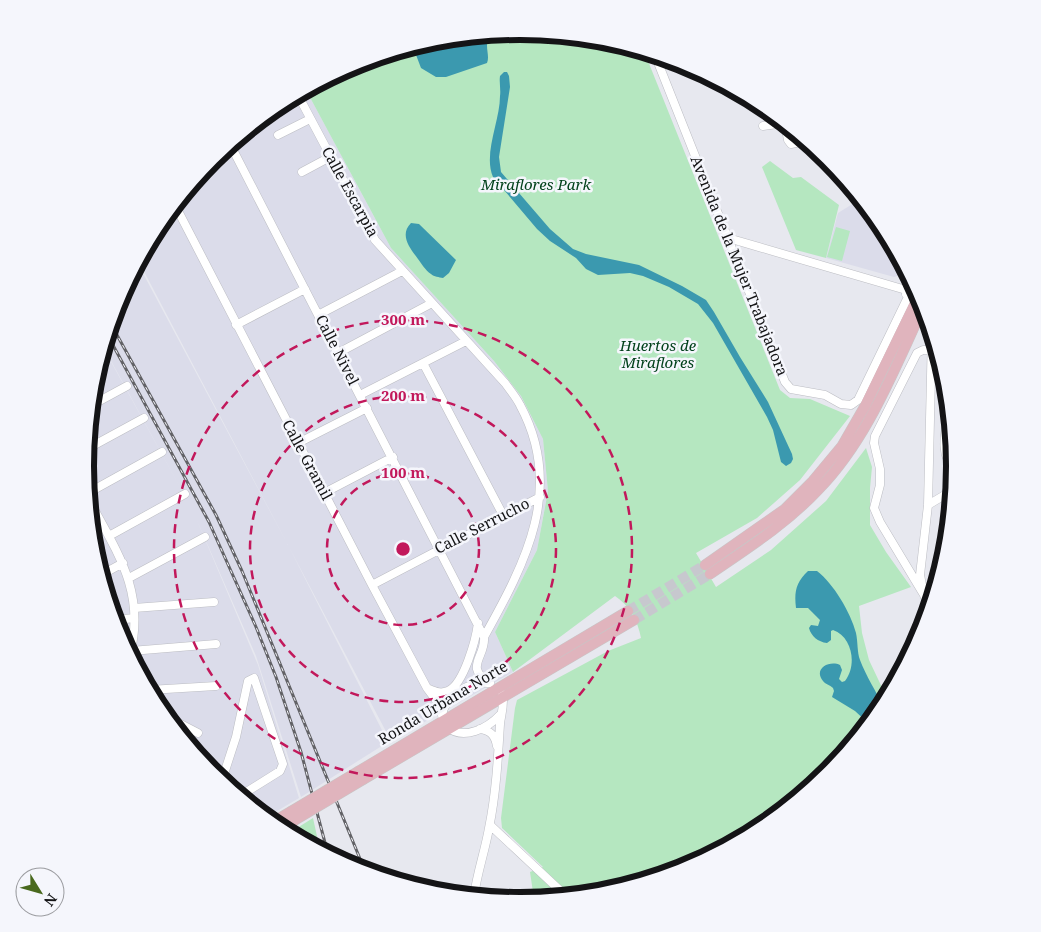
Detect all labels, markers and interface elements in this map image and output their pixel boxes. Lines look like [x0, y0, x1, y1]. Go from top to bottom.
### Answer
street label: Calle Escarpia [318, 143, 384, 240]
street label: Avenida de la Mujer Trabajadora [687, 153, 793, 379]
park label: Miraflores Park [480, 174, 591, 194]
text: 300 m [381, 309, 425, 329]
street label: Calle Nivel [312, 311, 364, 388]
park label: Huertos de Miraflores [619, 335, 697, 372]
text: 200 m [381, 385, 425, 405]
street label: Calle Gramil [278, 416, 338, 504]
text: 100 m [381, 462, 425, 482]
street label: Calle Serrucho [431, 493, 533, 558]
centre of rings [394, 540, 412, 558]
street label: Ronda Urbana Norte [374, 656, 511, 749]
north arrow [15, 867, 65, 917]
text: N [40, 890, 62, 910]

